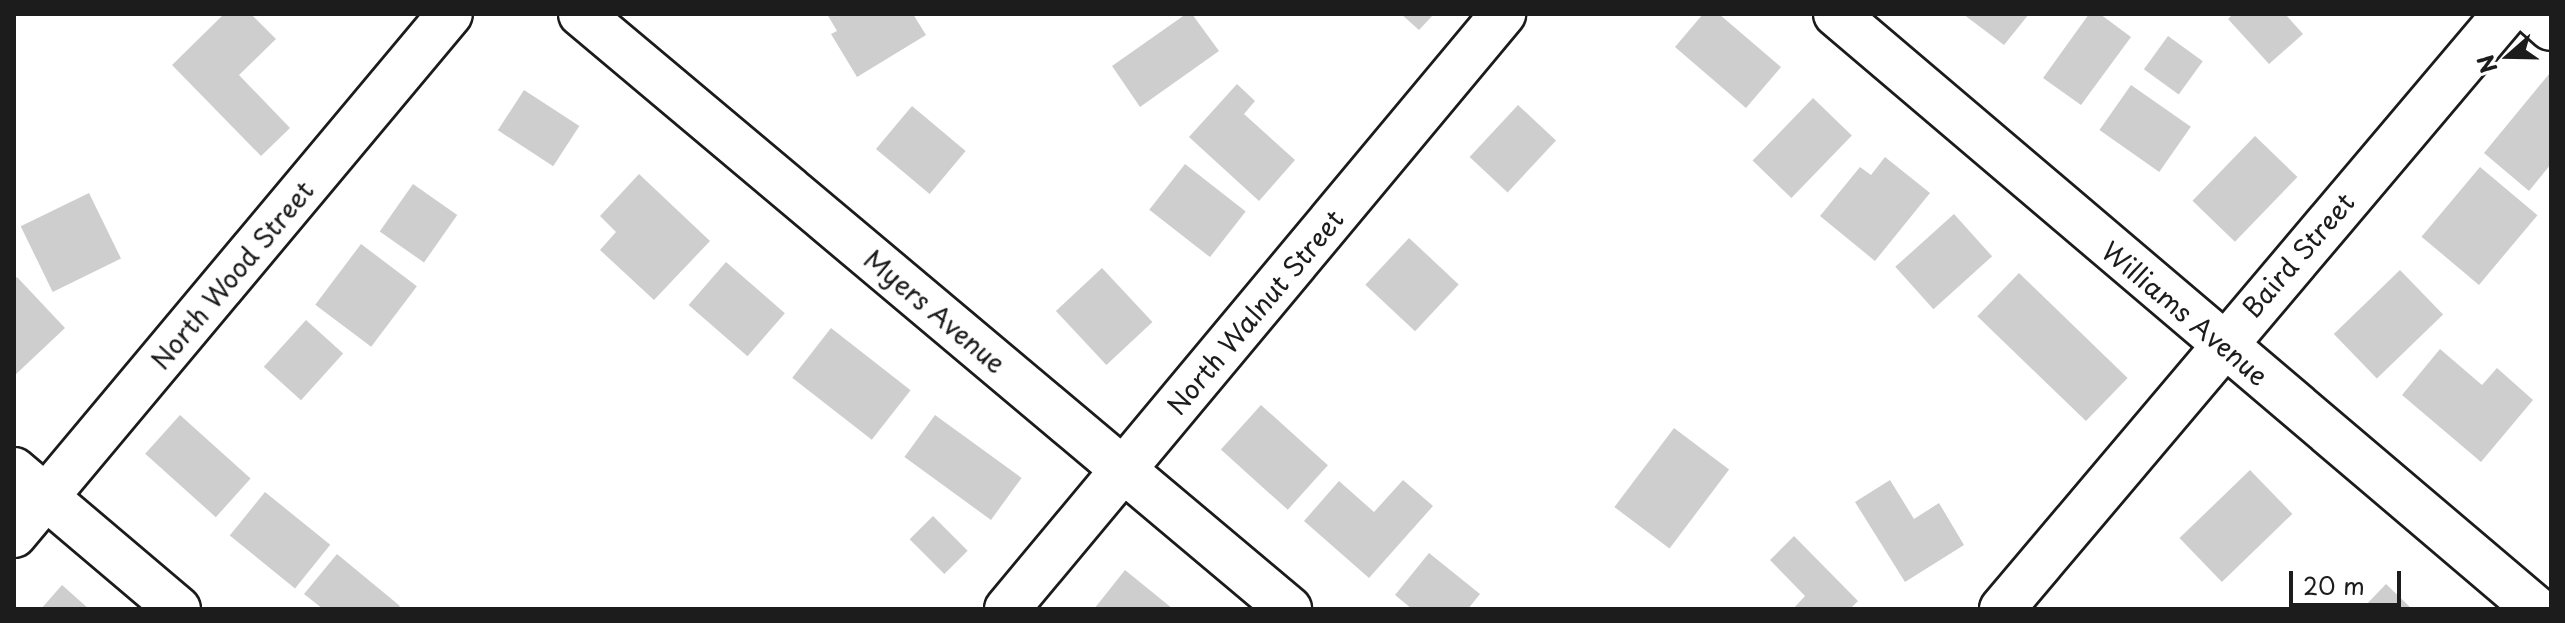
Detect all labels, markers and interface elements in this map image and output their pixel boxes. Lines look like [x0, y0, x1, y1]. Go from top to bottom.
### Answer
north arrow [2469, 16, 2549, 96]
text: N [2467, 51, 2504, 78]
street label: North Wood Street [144, 174, 320, 376]
street label: Baird Street [2236, 187, 2360, 323]
street label: North Walnut Street [1161, 204, 1349, 420]
street label: Williams Avenue [2096, 235, 2274, 391]
street label: Myers Avenue [858, 243, 1012, 379]
scale bar [2293, 555, 2405, 605]
text: 20 m [2303, 567, 2365, 603]

